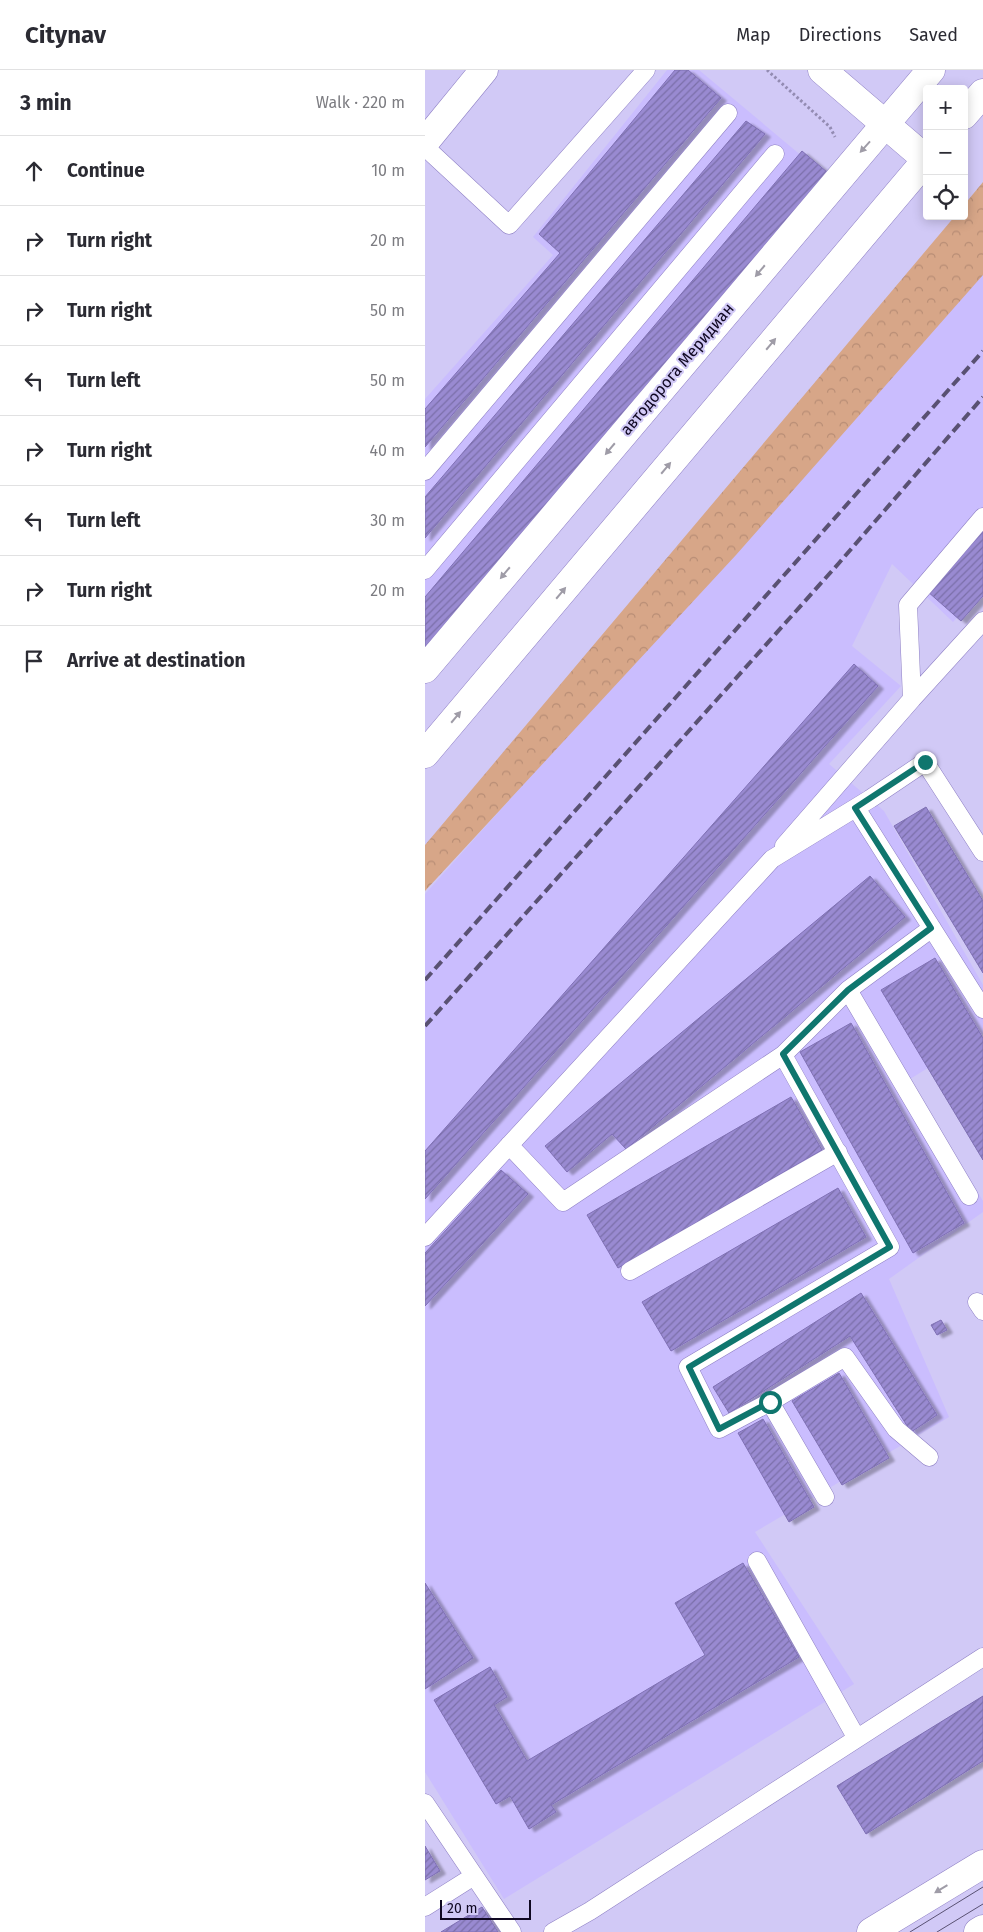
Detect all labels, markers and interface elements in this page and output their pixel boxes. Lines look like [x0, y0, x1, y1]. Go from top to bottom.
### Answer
text: Citynav [25, 21, 106, 49]
text: Map [736, 24, 771, 46]
text: Directions [799, 24, 881, 46]
text: Saved [909, 24, 958, 46]
map controls [923, 85, 968, 220]
button: + [923, 85, 968, 130]
text: 3 min [20, 90, 72, 116]
text: Walk · 220 m [316, 93, 405, 112]
button: − [923, 130, 968, 175]
one-way arrow [860, 141, 871, 153]
icon: ahead [20, 157, 48, 185]
text: Continue [67, 159, 145, 182]
text: 10 m [371, 161, 405, 180]
button: locate [923, 175, 968, 220]
icon: right [20, 227, 48, 255]
text: Turn right [67, 229, 152, 252]
text: 20 m [370, 231, 405, 250]
one-way arrow [754, 264, 765, 277]
icon: right [20, 297, 48, 325]
text: Turn right [67, 299, 152, 322]
street label: автодорога Меридиан [616, 299, 738, 439]
text: 50 m [370, 301, 405, 320]
one-way arrow [765, 338, 776, 351]
icon: left [20, 367, 48, 395]
text: Turn left [67, 369, 141, 392]
text: 50 m [370, 371, 405, 390]
icon: right [20, 437, 48, 465]
text: Turn right [67, 439, 152, 462]
text: 40 m [370, 441, 405, 460]
one-way arrow [605, 443, 616, 455]
one-way arrow [660, 463, 672, 475]
icon: left [20, 507, 48, 535]
text: Turn left [67, 509, 141, 532]
text: 30 m [370, 511, 405, 530]
one-way arrow [500, 566, 511, 579]
icon: right [20, 577, 48, 605]
text: Turn right [67, 579, 152, 602]
text: 20 m [370, 581, 405, 600]
one-way arrow [556, 586, 567, 599]
icon: arrive [20, 647, 48, 675]
text: Arrive at destination [67, 649, 246, 672]
one-way arrow [451, 710, 462, 723]
route end [914, 751, 937, 774]
route start [759, 1391, 782, 1414]
one-way arrow [935, 1885, 948, 1894]
scale bar [440, 1897, 531, 1920]
text: 20 m [447, 1900, 477, 1917]

